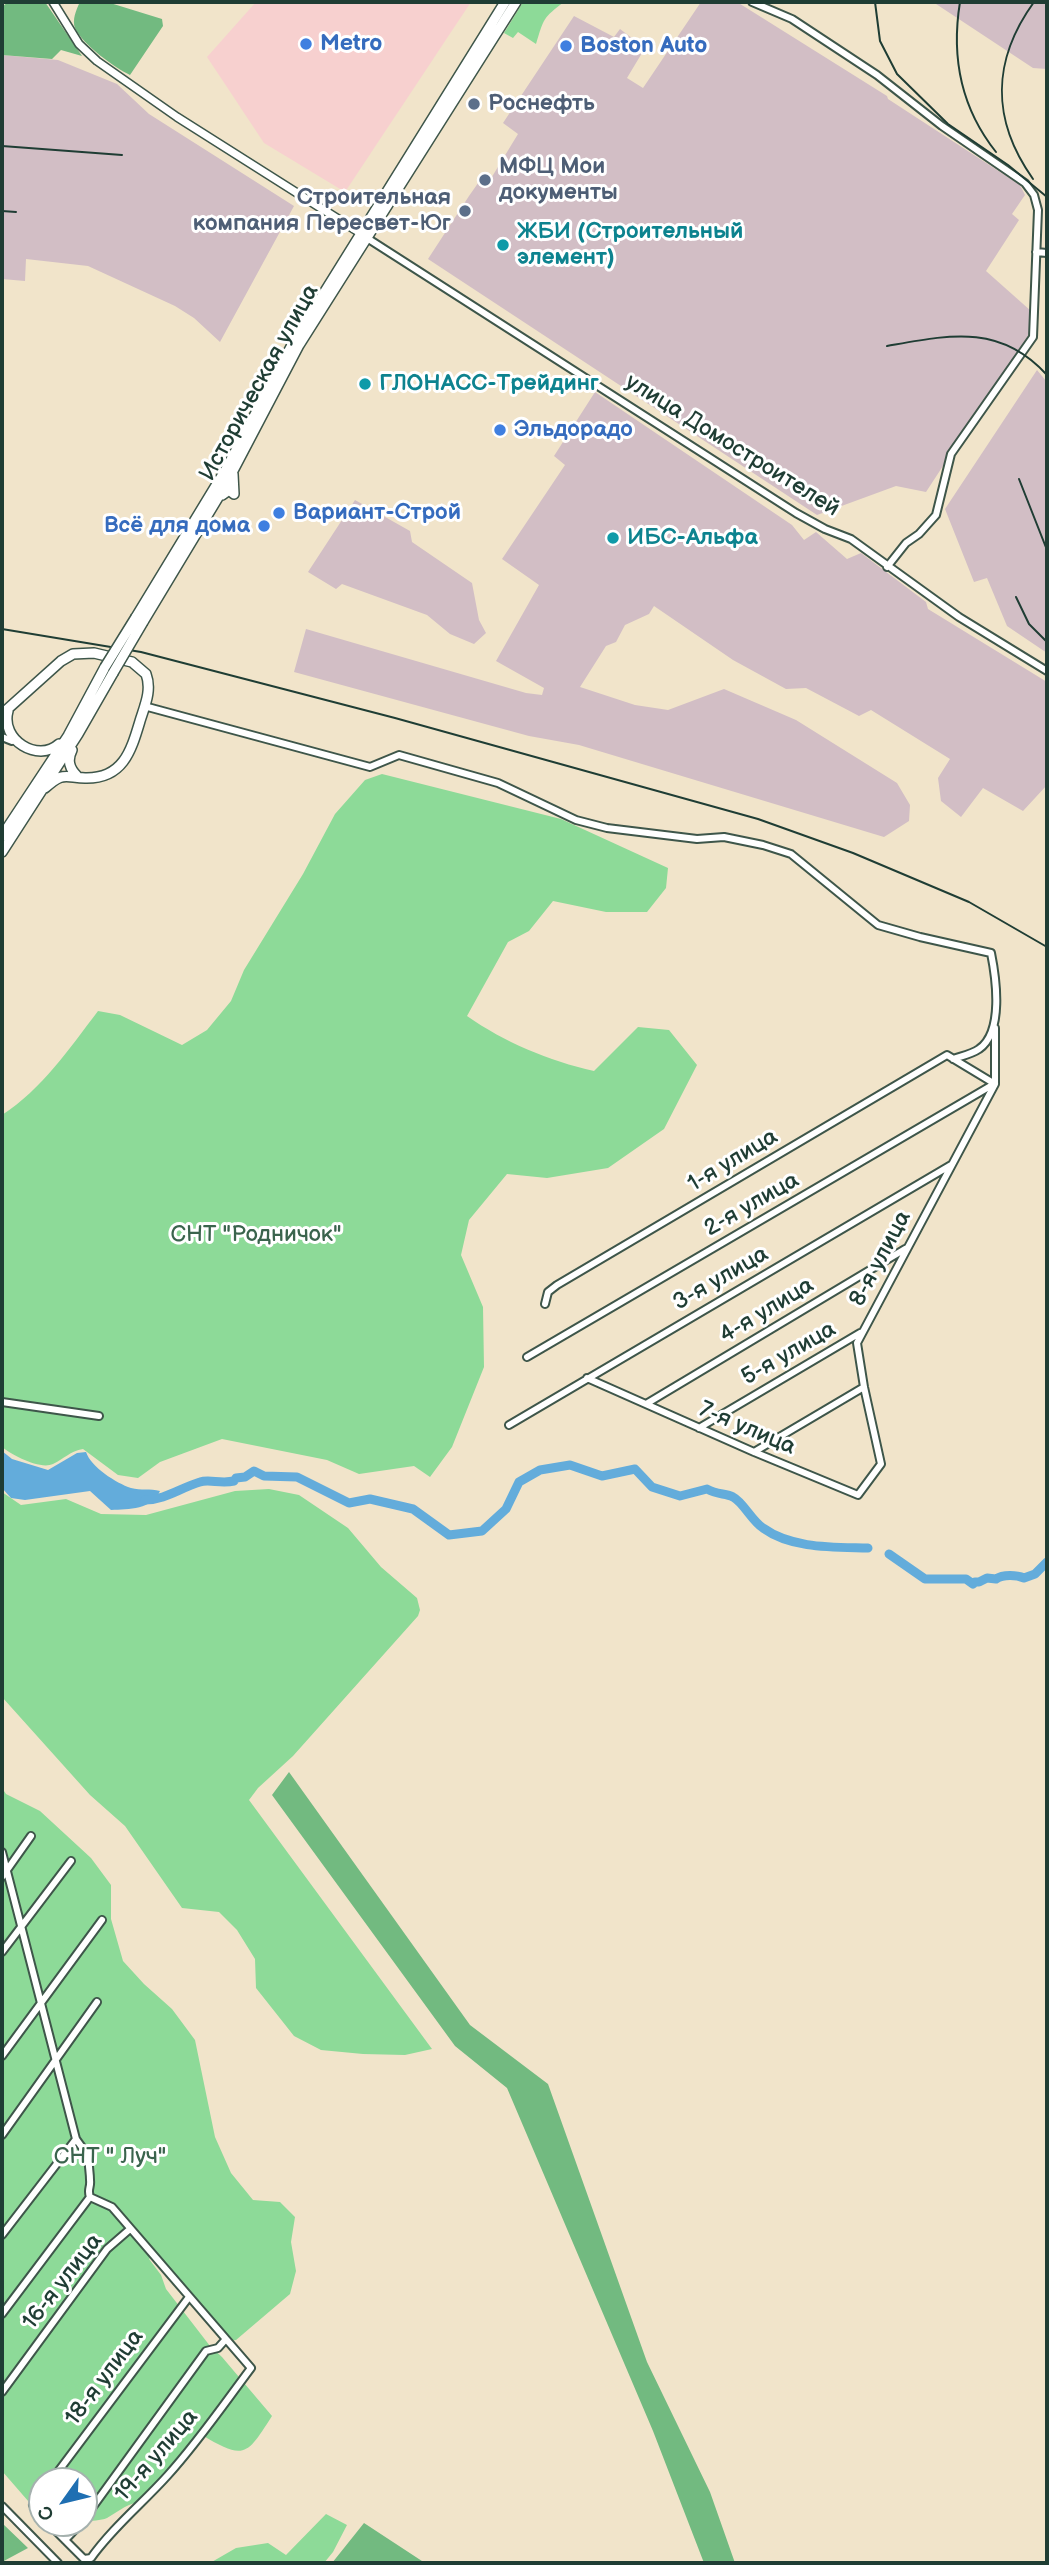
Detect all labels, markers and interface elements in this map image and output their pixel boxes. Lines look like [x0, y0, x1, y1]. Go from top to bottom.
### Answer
place label: Metro [320, 30, 382, 58]
place label: Boston Auto [580, 32, 707, 60]
marker: Metro [298, 36, 314, 52]
marker: Boston Auto [558, 38, 574, 54]
place label: Роснефть [488, 90, 595, 118]
marker: Роснефть [466, 96, 482, 112]
place label: МФЦ Мои документы [499, 153, 618, 207]
marker: МФЦ Мои документы [477, 172, 493, 188]
place label: Строительная компания Пересвет-Юг [193, 184, 451, 238]
marker: Строительная компания Пересвет-Юг [457, 203, 473, 219]
place label: ЖБИ (Строительный элемент) [517, 218, 743, 272]
marker: ЖБИ (Строительный элемент) [495, 237, 511, 253]
street label: Историческая улица [195, 280, 325, 486]
street label: улица Домостроителей [620, 369, 844, 523]
place label: ГЛОНАСС-Трейдинг [379, 370, 599, 398]
marker: ГЛОНАСС-Трейдинг [357, 376, 373, 392]
place label: Эльдорадо [514, 416, 633, 444]
marker: Эльдорадо [492, 422, 508, 438]
place label: Вариант-Строй [293, 499, 461, 527]
marker: Вариант-Строй [271, 505, 287, 521]
place label: Всё для дома [104, 512, 250, 540]
marker: Всё для дома [256, 518, 272, 534]
place label: ИБС-Альфа [627, 524, 758, 552]
marker: ИБС-Альфа [605, 530, 621, 546]
street label: 1-я улица [683, 1123, 783, 1199]
street label: 2-я улица [700, 1167, 804, 1243]
street label: 8-я улица [844, 1206, 918, 1312]
park label: СНТ "Родничок" [170, 1221, 342, 1249]
street label: 3-я улица [669, 1241, 773, 1317]
street label: 4-я улица [715, 1272, 819, 1350]
street label: 5-я улица [737, 1316, 841, 1392]
street label: 7-я улица [695, 1396, 799, 1462]
park label: СНТ " Луч" [54, 2143, 166, 2171]
street label: 16-я улица [17, 2229, 109, 2335]
street label: 18-я улица [60, 2324, 150, 2432]
street label: 19-я улица [109, 2404, 205, 2508]
north arrow [28, 2467, 98, 2537]
text: С [34, 2501, 60, 2525]

